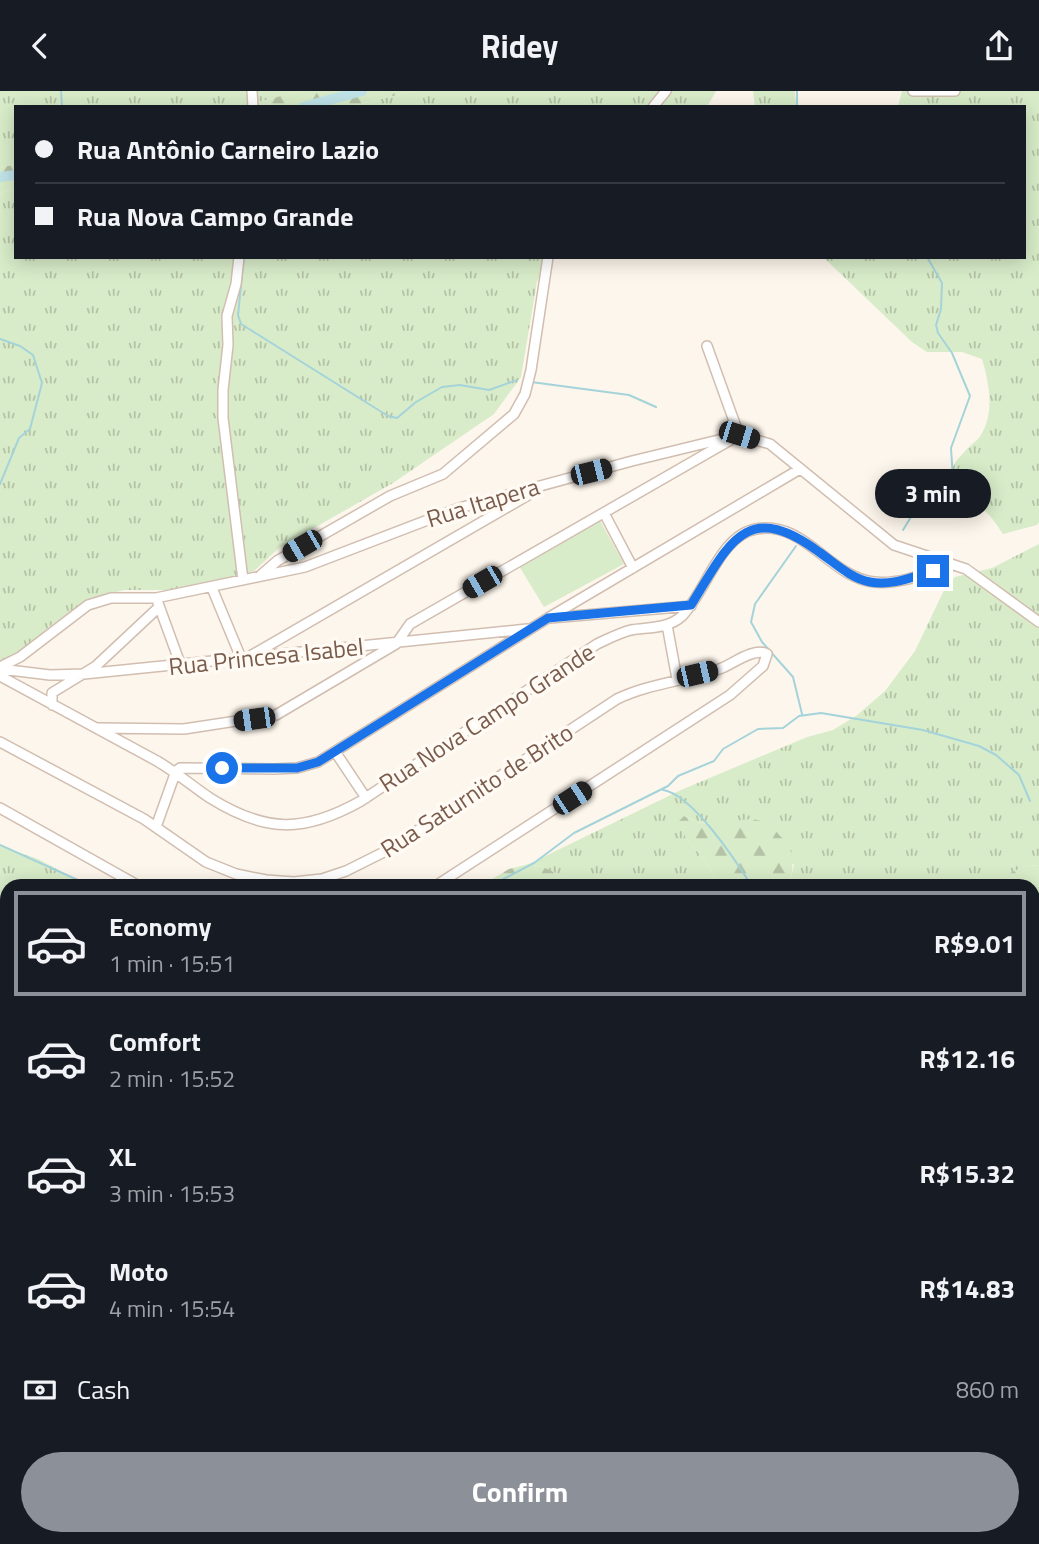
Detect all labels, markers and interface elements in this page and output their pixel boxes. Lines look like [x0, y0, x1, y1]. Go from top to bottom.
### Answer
text: Ridey [481, 22, 558, 70]
icon: back [21, 27, 59, 65]
icon: share [980, 27, 1018, 65]
text: Rua Antônio Carneiro Lazio [77, 130, 379, 169]
text: Rua Nova Campo Grande [77, 197, 353, 236]
car [716, 419, 763, 451]
car [569, 457, 614, 487]
street label: Rua Itapera [422, 468, 544, 536]
callout: 3 min [875, 469, 991, 519]
text: 3 min [905, 476, 961, 511]
car [279, 526, 326, 566]
route end [917, 555, 949, 587]
car [459, 562, 506, 602]
street label: Rua Princesa Isabel [167, 628, 365, 684]
street label: Rua Nova Campo Grande [372, 634, 601, 800]
car [675, 659, 720, 689]
car [232, 706, 277, 732]
street label: Rua Saturnito de Brito [373, 714, 580, 866]
route start [206, 752, 238, 784]
car [549, 778, 596, 818]
text: Economy [109, 907, 211, 946]
icon: car [25, 912, 88, 975]
text: R$9.01 [934, 924, 1015, 963]
text: 1 min · 15:51 [109, 946, 235, 981]
text: Comfort [109, 1022, 201, 1061]
icon: car [25, 1027, 88, 1090]
text: R$12.16 [919, 1039, 1015, 1078]
text: 2 min · 15:52 [109, 1061, 235, 1096]
text: XL [109, 1137, 136, 1176]
icon: car [25, 1142, 88, 1205]
text: R$15.32 [919, 1154, 1015, 1193]
text: 3 min · 15:53 [109, 1176, 235, 1211]
text: Moto [109, 1252, 168, 1291]
icon: car [25, 1257, 88, 1320]
text: R$14.83 [919, 1269, 1015, 1308]
text: 4 min · 15:54 [109, 1291, 235, 1326]
text: Cash [77, 1370, 130, 1409]
icon: cash [21, 1371, 59, 1409]
text: 860 m [956, 1372, 1019, 1407]
button: Confirm [21, 1452, 1019, 1532]

